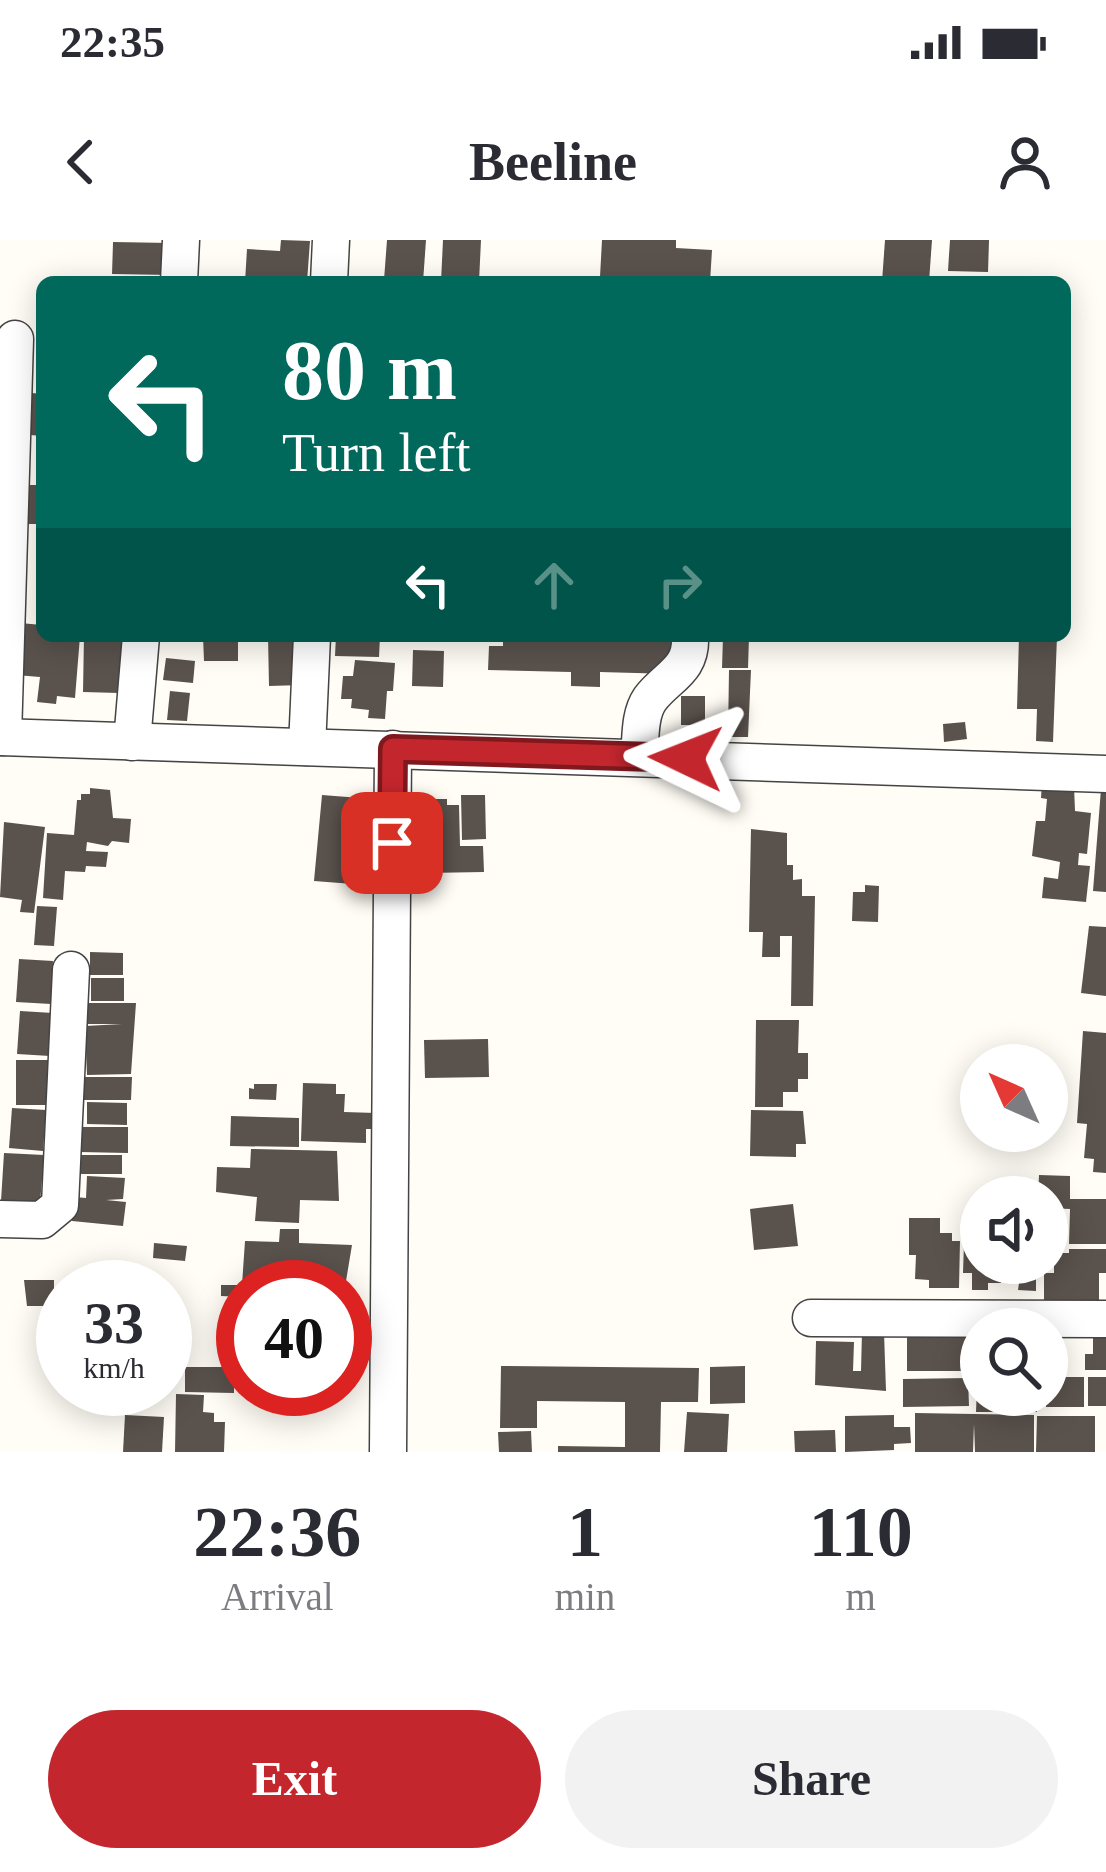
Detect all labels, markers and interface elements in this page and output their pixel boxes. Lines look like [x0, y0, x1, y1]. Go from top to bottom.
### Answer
text: 22:35 [60, 17, 165, 67]
icon: back [48, 129, 114, 195]
icon: person [992, 129, 1058, 195]
text: Beeline [469, 132, 637, 192]
icon: left [84, 324, 240, 480]
text: 80 m [282, 324, 457, 417]
text: Turn left [282, 423, 471, 483]
icon: left [395, 552, 461, 618]
icon: ahead [521, 552, 587, 618]
icon: right [647, 552, 713, 618]
position arrow [623, 695, 749, 821]
pin [341, 792, 443, 894]
icon: arrive [359, 810, 425, 876]
north arrow [960, 1044, 1068, 1152]
map controls [960, 1044, 1068, 1416]
button: sound [960, 1176, 1068, 1284]
speed limit sign: 40 [216, 1260, 372, 1416]
text: 33 [84, 1290, 144, 1356]
button: search [960, 1308, 1068, 1416]
text: km/h [83, 1351, 145, 1384]
text: 22:36 [193, 1492, 361, 1572]
text: 1 [567, 1492, 603, 1572]
text: 110 [809, 1492, 913, 1572]
text: Arrival [221, 1575, 334, 1618]
text: min [555, 1575, 615, 1618]
text: m [845, 1575, 876, 1618]
button: Exit [48, 1710, 541, 1848]
button: Share [565, 1710, 1058, 1848]

